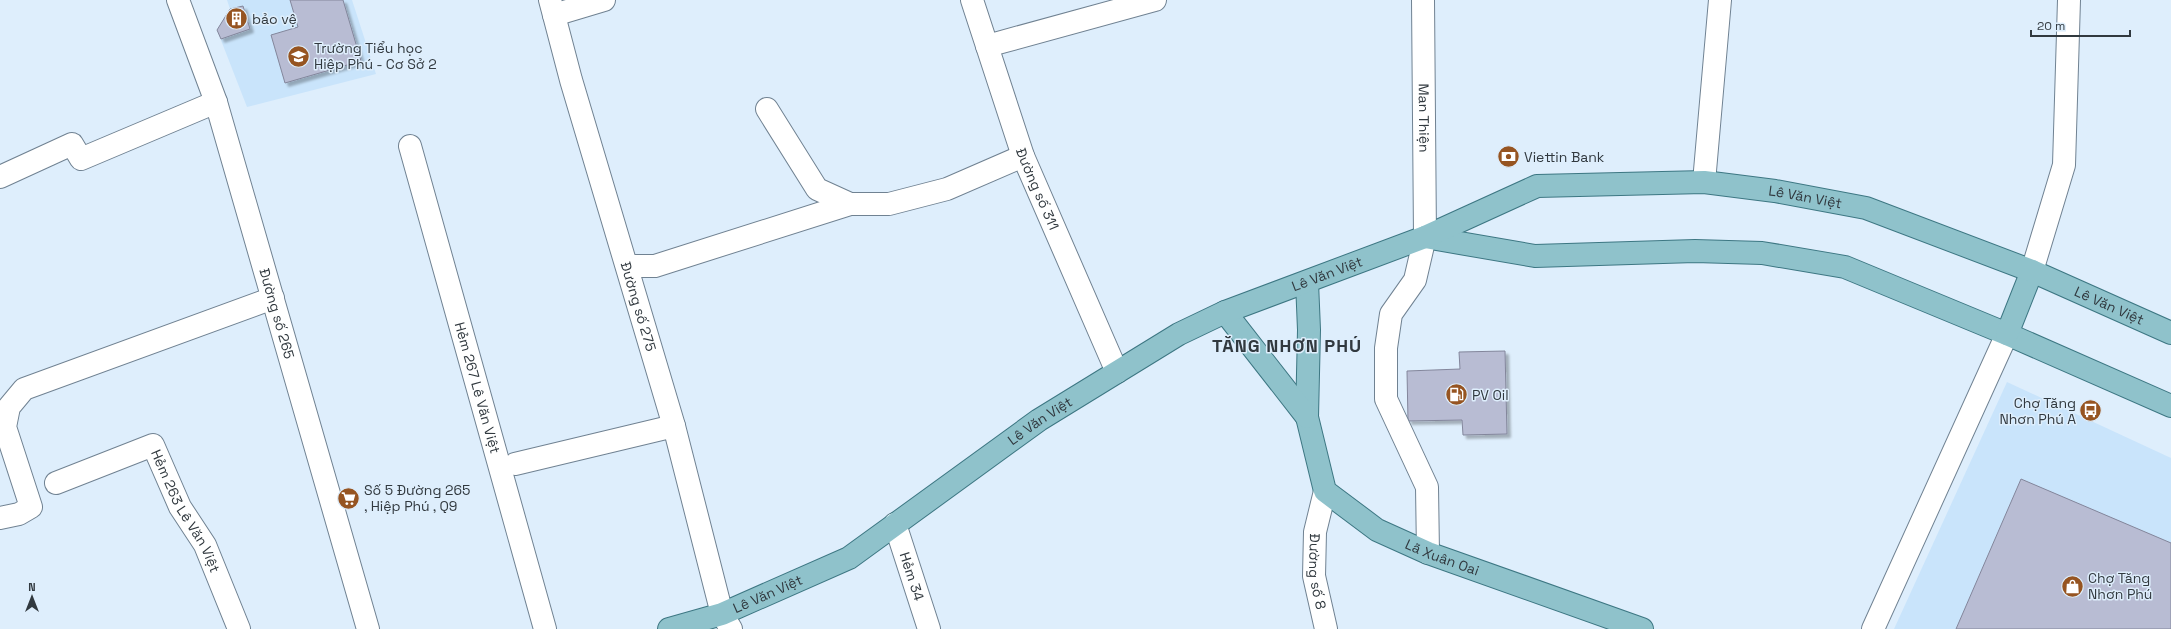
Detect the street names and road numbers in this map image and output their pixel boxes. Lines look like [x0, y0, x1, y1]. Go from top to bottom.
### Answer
street label: Man Thiện [1415, 83, 1433, 153]
street label: Đường số 311 [1012, 146, 1063, 233]
street label: Lê Văn Việt [1768, 181, 1843, 212]
street label: Lê Văn Việt [1289, 252, 1365, 295]
street label: Đường số 275 [617, 260, 660, 353]
street label: Đường số 265 [255, 266, 299, 361]
street label: Lê Văn Việt [2072, 282, 2147, 329]
street label: Hẻm 267 Lê Văn Việt [451, 320, 504, 455]
street label: Lê Văn Việt [1004, 393, 1076, 449]
street label: Hẻm 263 Lê Văn Việt [147, 447, 224, 575]
street label: Đường số 8 [1305, 533, 1330, 612]
street label: Lã Xuân Oai [1402, 535, 1482, 579]
street label: Hẻm 34 [896, 550, 928, 603]
street label: Lê Văn Việt [730, 571, 805, 617]

